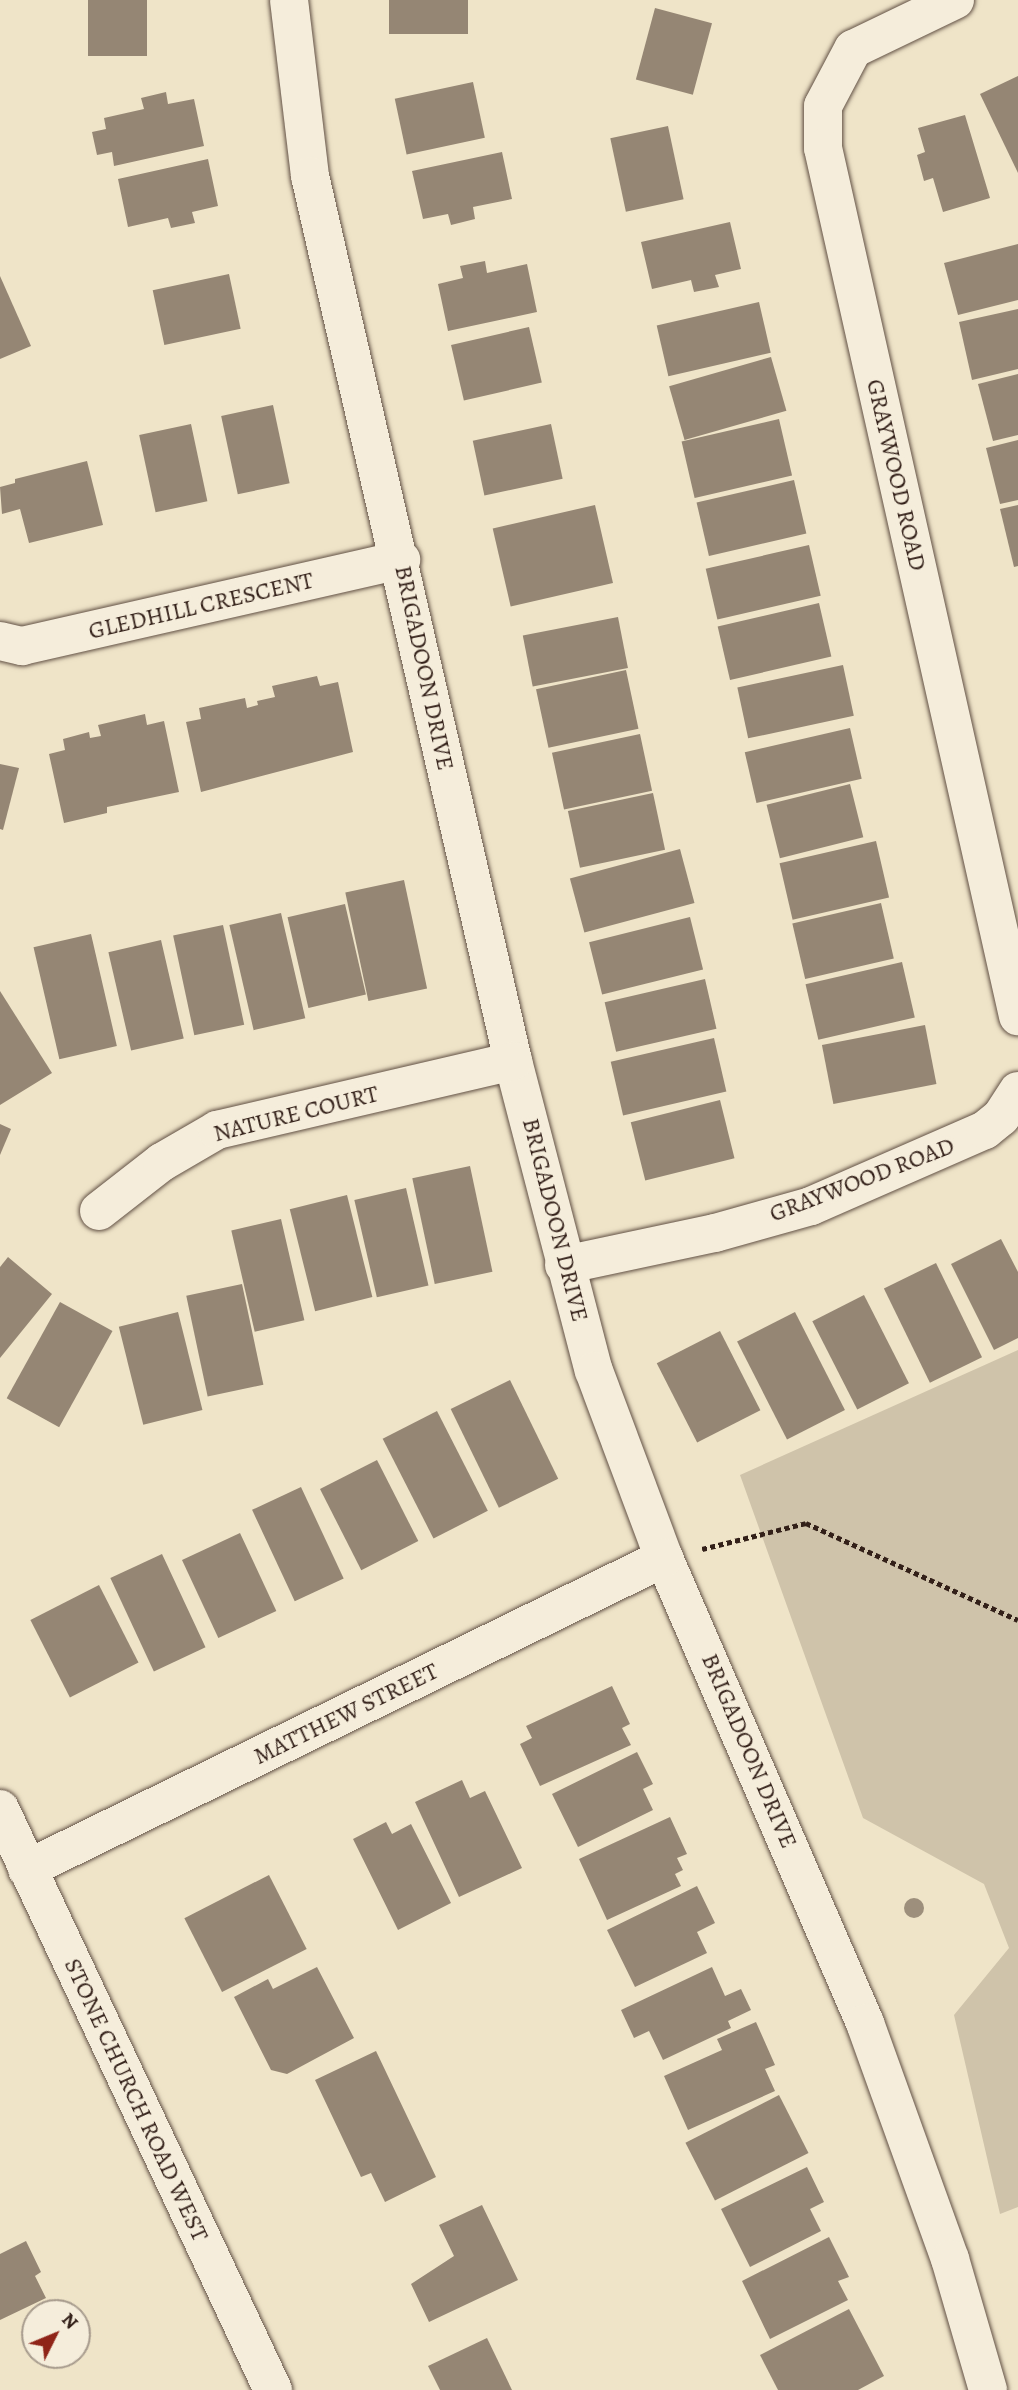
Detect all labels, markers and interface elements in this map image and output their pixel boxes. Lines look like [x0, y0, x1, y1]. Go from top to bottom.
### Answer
street label: GRAYWOOD ROAD [860, 377, 932, 573]
street label: BRIGADOON DRIVE [388, 563, 460, 773]
street label: GLEDHILL CRESCENT [86, 566, 316, 646]
street label: NATURE COURT [211, 1080, 381, 1148]
street label: BRIGADOON DRIVE [516, 1115, 594, 1325]
street label: GRAYWOOD ROAD [766, 1132, 958, 1228]
street label: BRIGADOON DRIVE [695, 1649, 803, 1853]
street label: MATTHEW STREET [249, 1657, 443, 1771]
street label: STONE CHURCH ROAD WEST [58, 1954, 214, 2246]
north arrow [21, 2299, 91, 2369]
text: N [56, 2307, 84, 2335]

